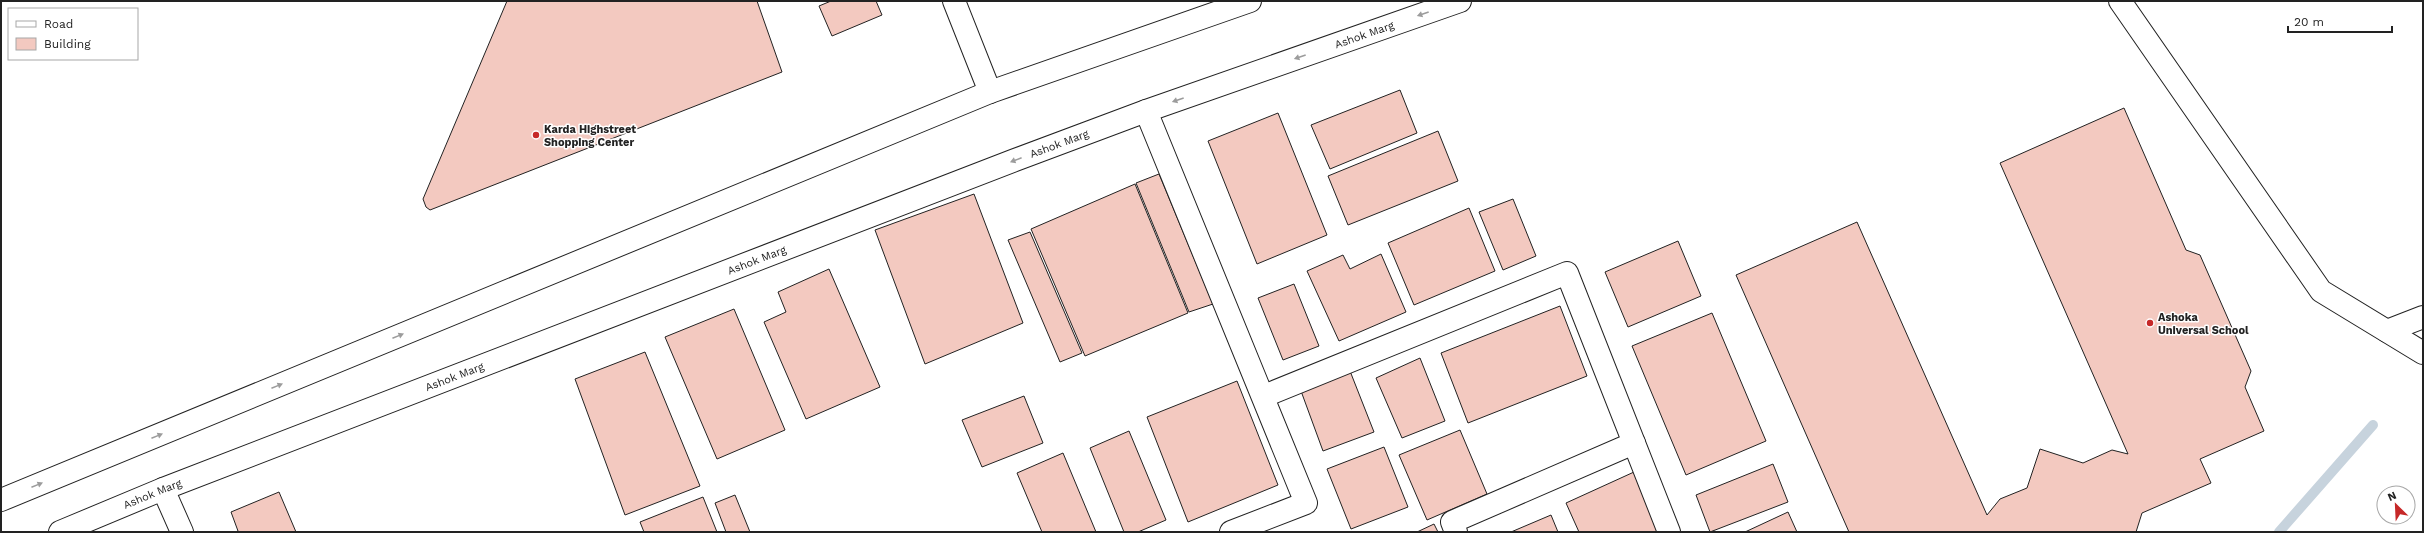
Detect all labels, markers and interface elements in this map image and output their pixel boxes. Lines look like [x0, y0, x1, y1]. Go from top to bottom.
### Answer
legend [8, 8, 138, 60]
scale bar [2288, 8, 2392, 34]
one-way arrow [1417, 11, 1429, 17]
text: 20 m [2294, 15, 2324, 29]
text: Road [44, 17, 73, 31]
street label: Ashok Marg [1333, 19, 1396, 51]
text: Building [44, 37, 91, 51]
one-way arrow [1294, 54, 1306, 60]
one-way arrow [1171, 97, 1183, 103]
place label: Karda Highstreet Shopping Center [544, 123, 636, 149]
street label: Ashok Marg [1028, 127, 1091, 161]
marker: Karda Highstreet Shopping Center [531, 130, 541, 140]
one-way arrow [1010, 157, 1022, 163]
street label: Ashok Marg [726, 243, 788, 277]
place label: Ashoka Universal School [2158, 311, 2249, 337]
marker: Ashoka Universal School [2145, 318, 2155, 328]
one-way arrow [392, 333, 404, 339]
street label: Ashok Marg [423, 360, 486, 394]
one-way arrow [272, 383, 283, 389]
one-way arrow [152, 432, 164, 438]
street label: Ashok Marg [121, 476, 184, 512]
one-way arrow [32, 482, 44, 488]
north arrow [2376, 485, 2416, 525]
text: N [2386, 489, 2399, 504]

